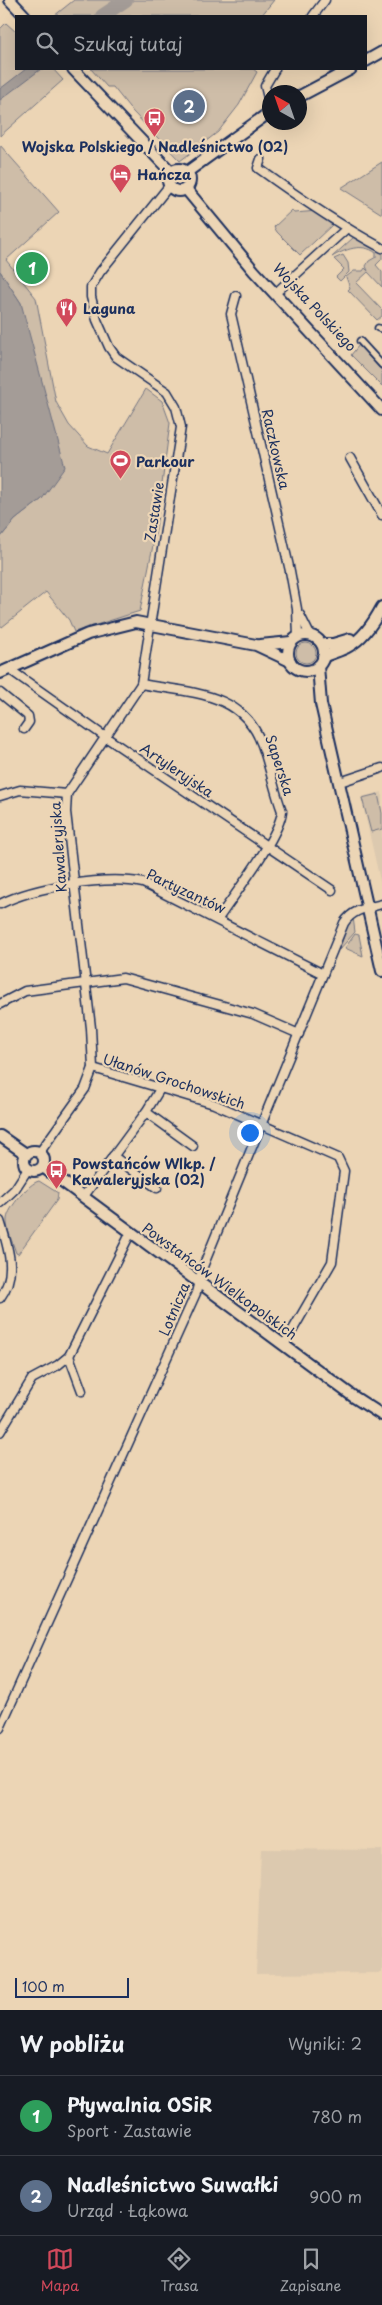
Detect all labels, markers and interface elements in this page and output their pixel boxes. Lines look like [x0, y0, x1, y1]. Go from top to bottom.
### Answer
search box [15, 15, 367, 70]
icon: search [33, 29, 61, 57]
text: Szukaj tutaj [73, 29, 183, 57]
north arrow [262, 85, 307, 130]
pin: 2 [173, 87, 205, 125]
bus stop icon: Wojska Polskiego / Nadleśnictwo (02) [143, 106, 167, 137]
place label: Wojska Polskiego / Nadleśnictwo (02) [22, 136, 288, 157]
hotel icon: Hańcza [109, 162, 133, 193]
place label: Hańcza [137, 164, 192, 185]
pin: 1 [16, 249, 48, 287]
street label: Wojska Polskiego [268, 258, 362, 356]
restaurant icon: Laguna [55, 296, 79, 327]
place label: Laguna [83, 298, 136, 319]
street label: Raczkowska [257, 407, 296, 492]
sports icon: Parkour [108, 449, 132, 480]
place label: Parkour [136, 451, 195, 472]
street label: Zastawie [139, 480, 169, 544]
street label: Saperska [260, 732, 300, 798]
street label: Artyleryjska [136, 738, 218, 803]
street label: Kawaleryjska [44, 801, 72, 893]
street label: Partyzantów [143, 863, 229, 919]
street label: Ułanów Grochowskich [100, 1048, 248, 1114]
your location [237, 1120, 263, 1146]
place label: Powstańców Wlkp. / Kawaleryjska (02) [72, 1153, 215, 1190]
bus stop icon: Powstańców Wlkp. / Kawaleryjska (02) [44, 1159, 68, 1190]
street label: Powstańców Wielkopolskich [138, 1218, 302, 1344]
street label: Lotnicza [153, 1279, 195, 1339]
scale bar [15, 1975, 129, 1998]
text: 100 m [22, 1976, 65, 1997]
text: W pobliżu [20, 2027, 125, 2059]
text: Wyniki: 2 [288, 2031, 362, 2055]
text: Pływalnia OSiR [67, 2090, 212, 2118]
text: 1 [32, 2104, 40, 2128]
text: 780 m [312, 2104, 362, 2128]
text: Sport · Zastawie [67, 2118, 192, 2142]
text: Nadleśnictwo Suwałki [67, 2170, 278, 2198]
text: 2 [30, 2184, 42, 2208]
text: 900 m [309, 2184, 362, 2208]
text: Urząd · Łąkowa [67, 2198, 188, 2222]
tab: Mapa [41, 2245, 79, 2296]
tab: Trasa [160, 2245, 198, 2296]
tab: Zapisane [280, 2245, 341, 2296]

